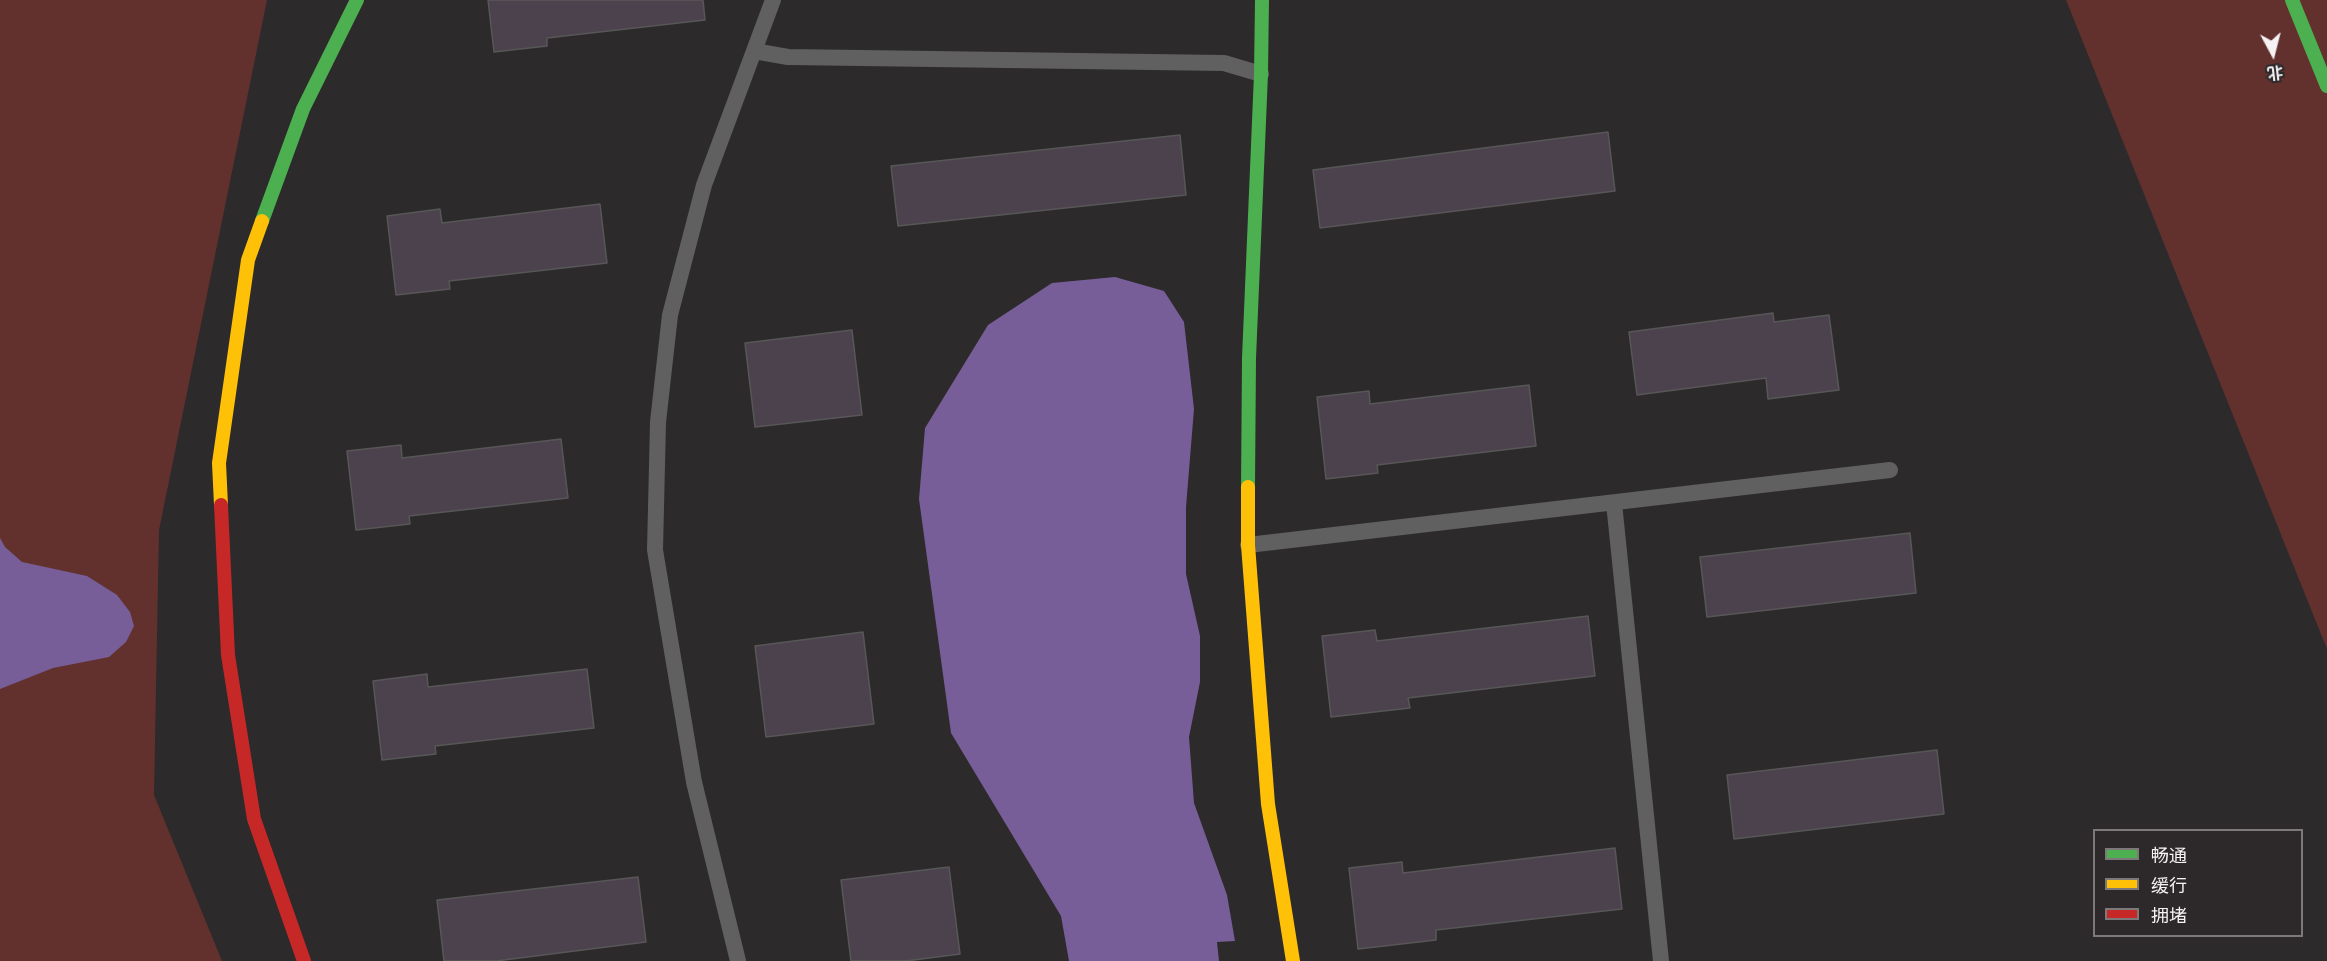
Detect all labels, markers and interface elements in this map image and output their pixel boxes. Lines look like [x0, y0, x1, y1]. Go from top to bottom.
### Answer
north arrow [2243, 24, 2303, 84]
text: 北 [2266, 62, 2284, 83]
legend [2093, 829, 2303, 937]
text: 畅通 [2151, 845, 2187, 867]
text: 缓行 [2151, 875, 2187, 897]
text: 拥堵 [2151, 905, 2187, 927]

